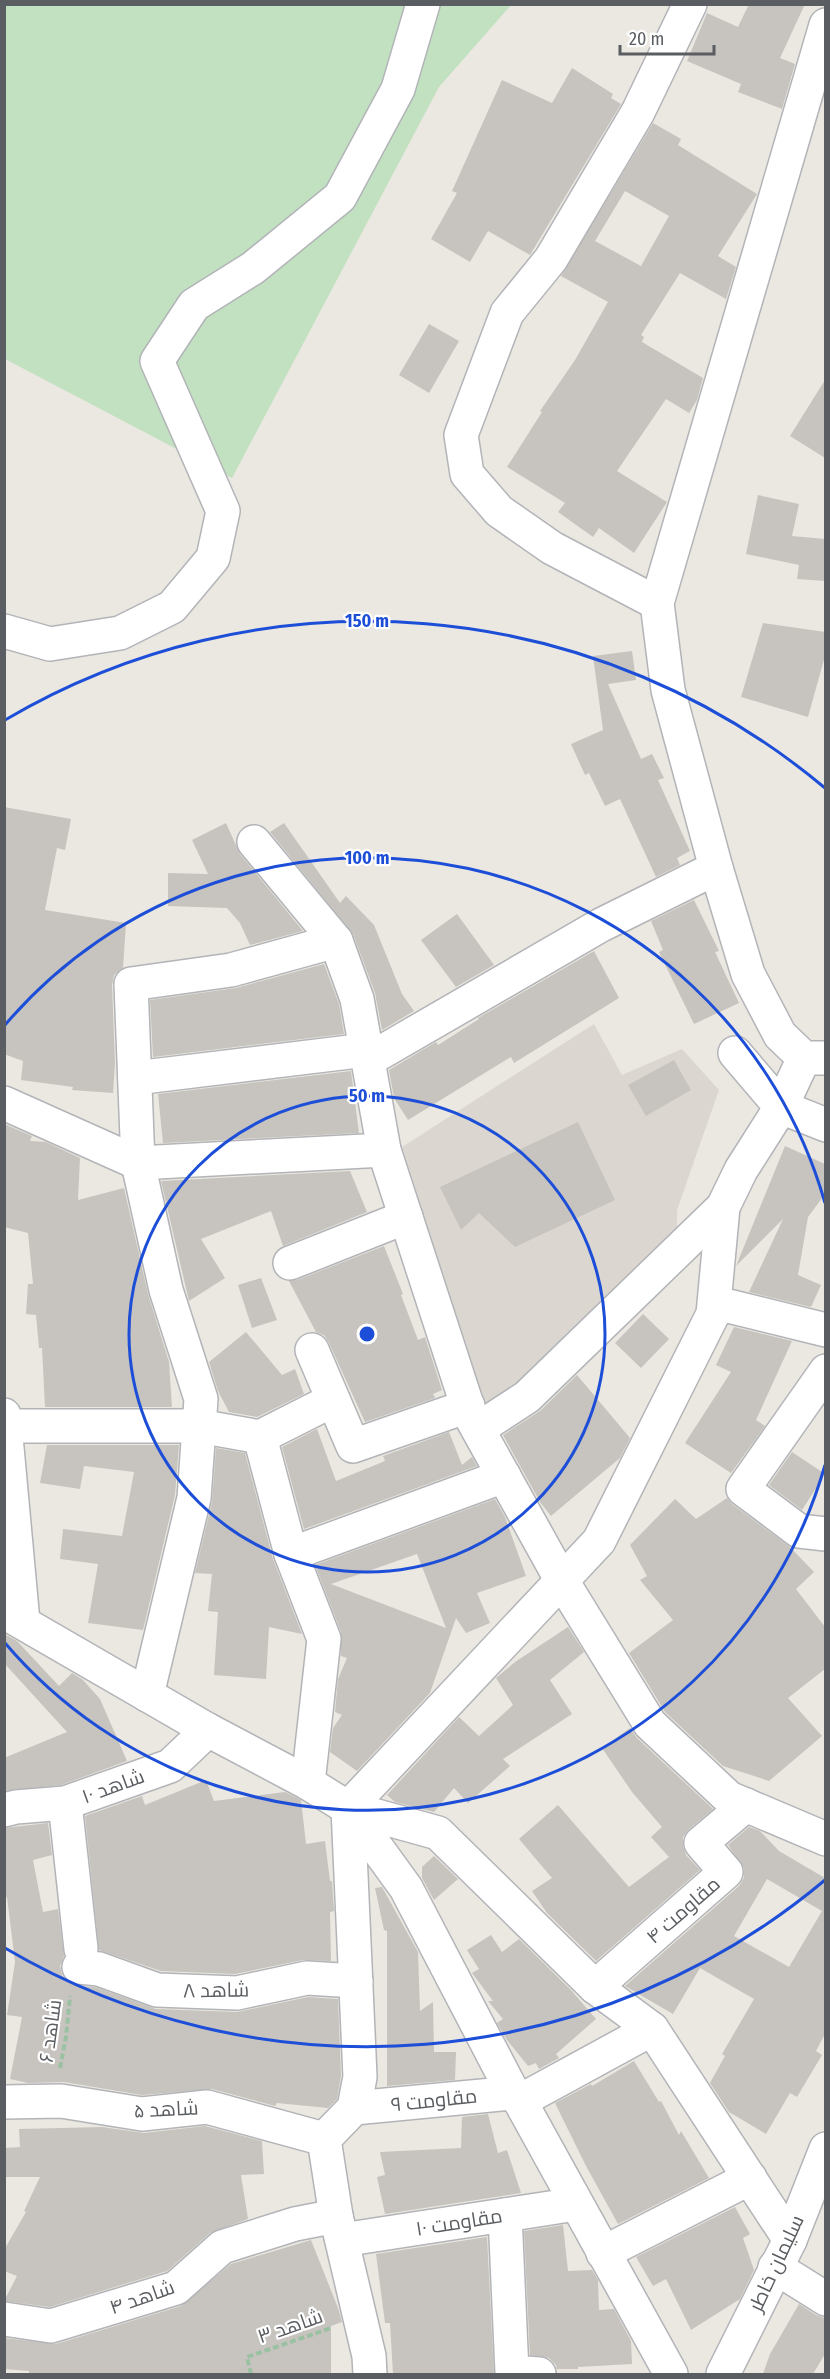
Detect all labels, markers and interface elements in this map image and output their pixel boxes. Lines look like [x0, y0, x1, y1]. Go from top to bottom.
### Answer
scale bar [620, 18, 714, 56]
text: 20 m [629, 28, 664, 50]
text: 150 m [345, 610, 389, 632]
text: 100 m [345, 847, 389, 869]
text: 50 m [349, 1085, 385, 1107]
centre of rings [357, 1324, 377, 1344]
street label: شاهد ۱۰ [78, 1764, 148, 1808]
street label: مقاومت ۴ [641, 1872, 725, 1948]
street label: شاهد ۸ [183, 1977, 249, 2003]
street label: شاهد ۶ [34, 1998, 66, 2064]
street label: مقاومت ۹ [390, 2084, 478, 2116]
street label: شاهد ۵ [133, 2095, 199, 2123]
street label: مقاومت ۱۰ [414, 2203, 504, 2241]
street label: سلیمان خاطر [743, 2211, 810, 2316]
street label: شاهد ۴ [106, 2275, 178, 2319]
street label: شاهد ۳ [254, 2304, 326, 2348]

